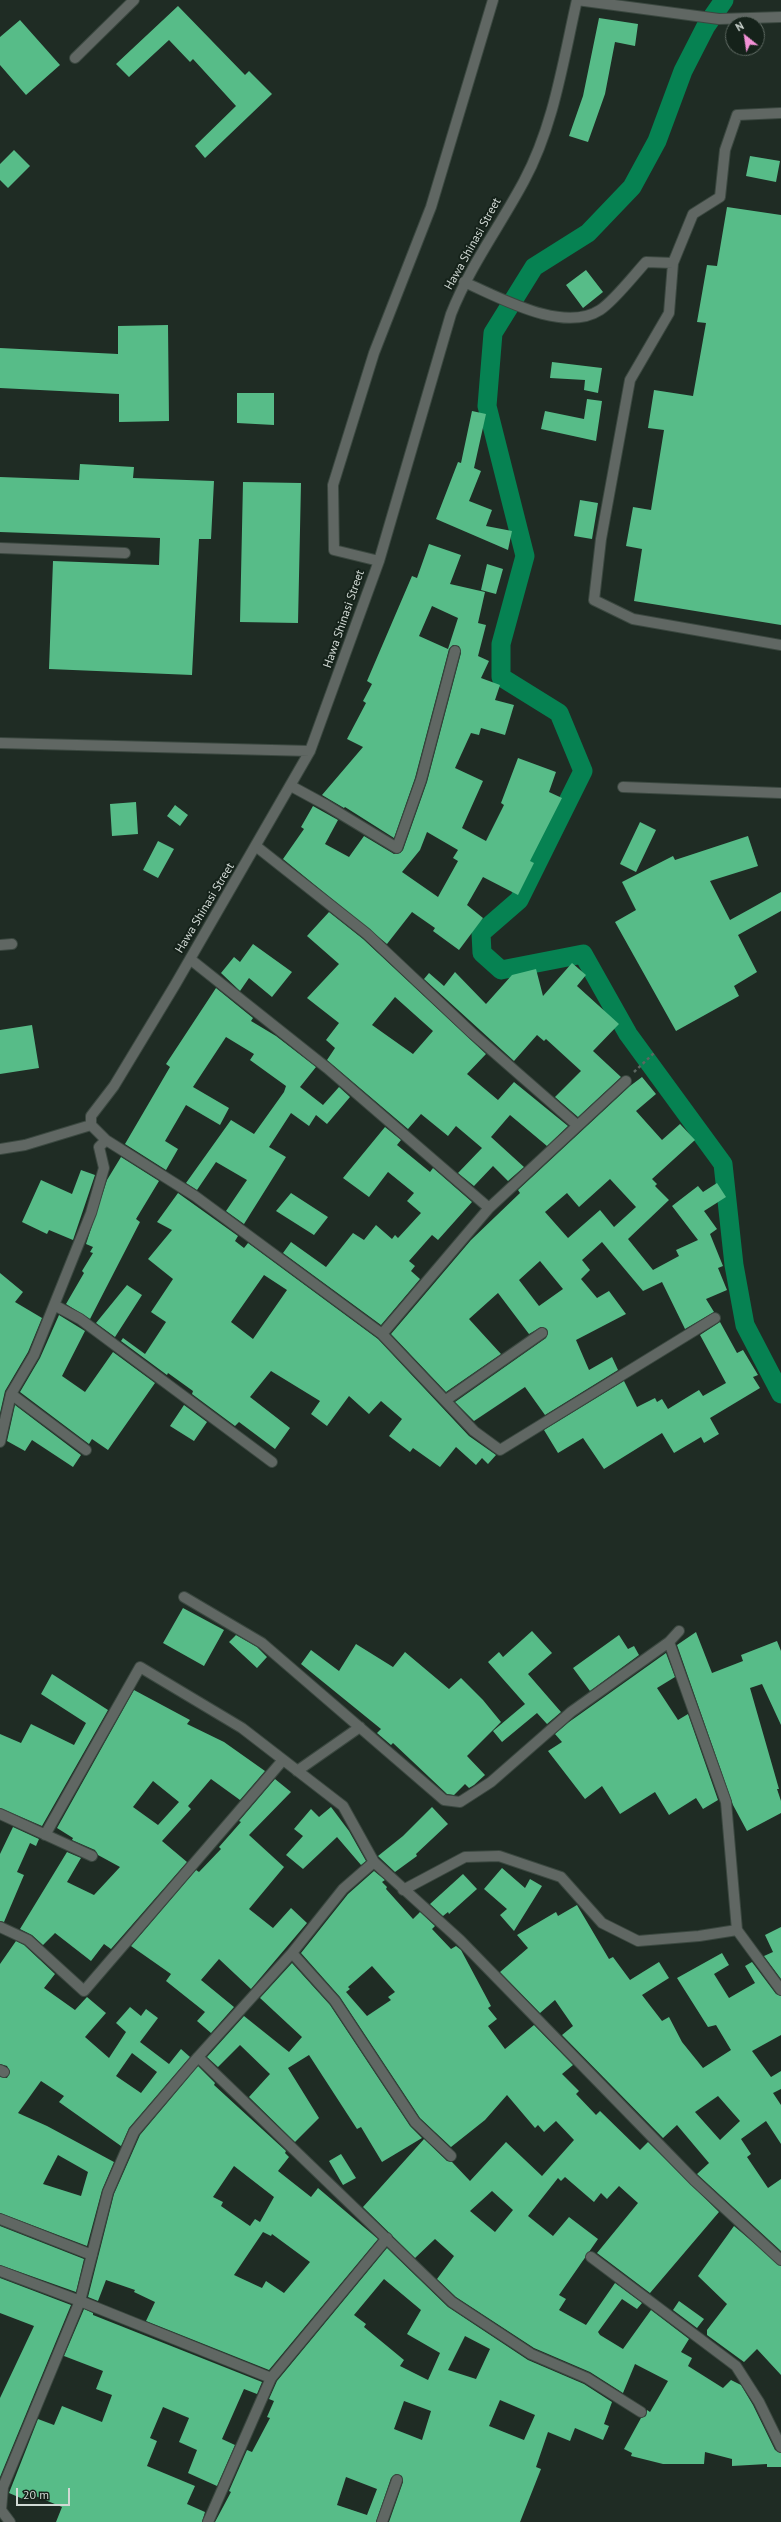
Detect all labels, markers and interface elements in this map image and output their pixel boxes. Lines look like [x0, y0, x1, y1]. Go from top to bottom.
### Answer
north arrow [725, 16, 765, 56]
text: N [733, 19, 746, 34]
street label: Hawa Shinasi Street [442, 196, 504, 292]
street label: Hawa Shinasi Street [320, 568, 368, 670]
street label: Hawa Shinasi Street [172, 860, 238, 956]
scale bar [18, 2480, 72, 2506]
text: 20 m [23, 2487, 49, 2502]

